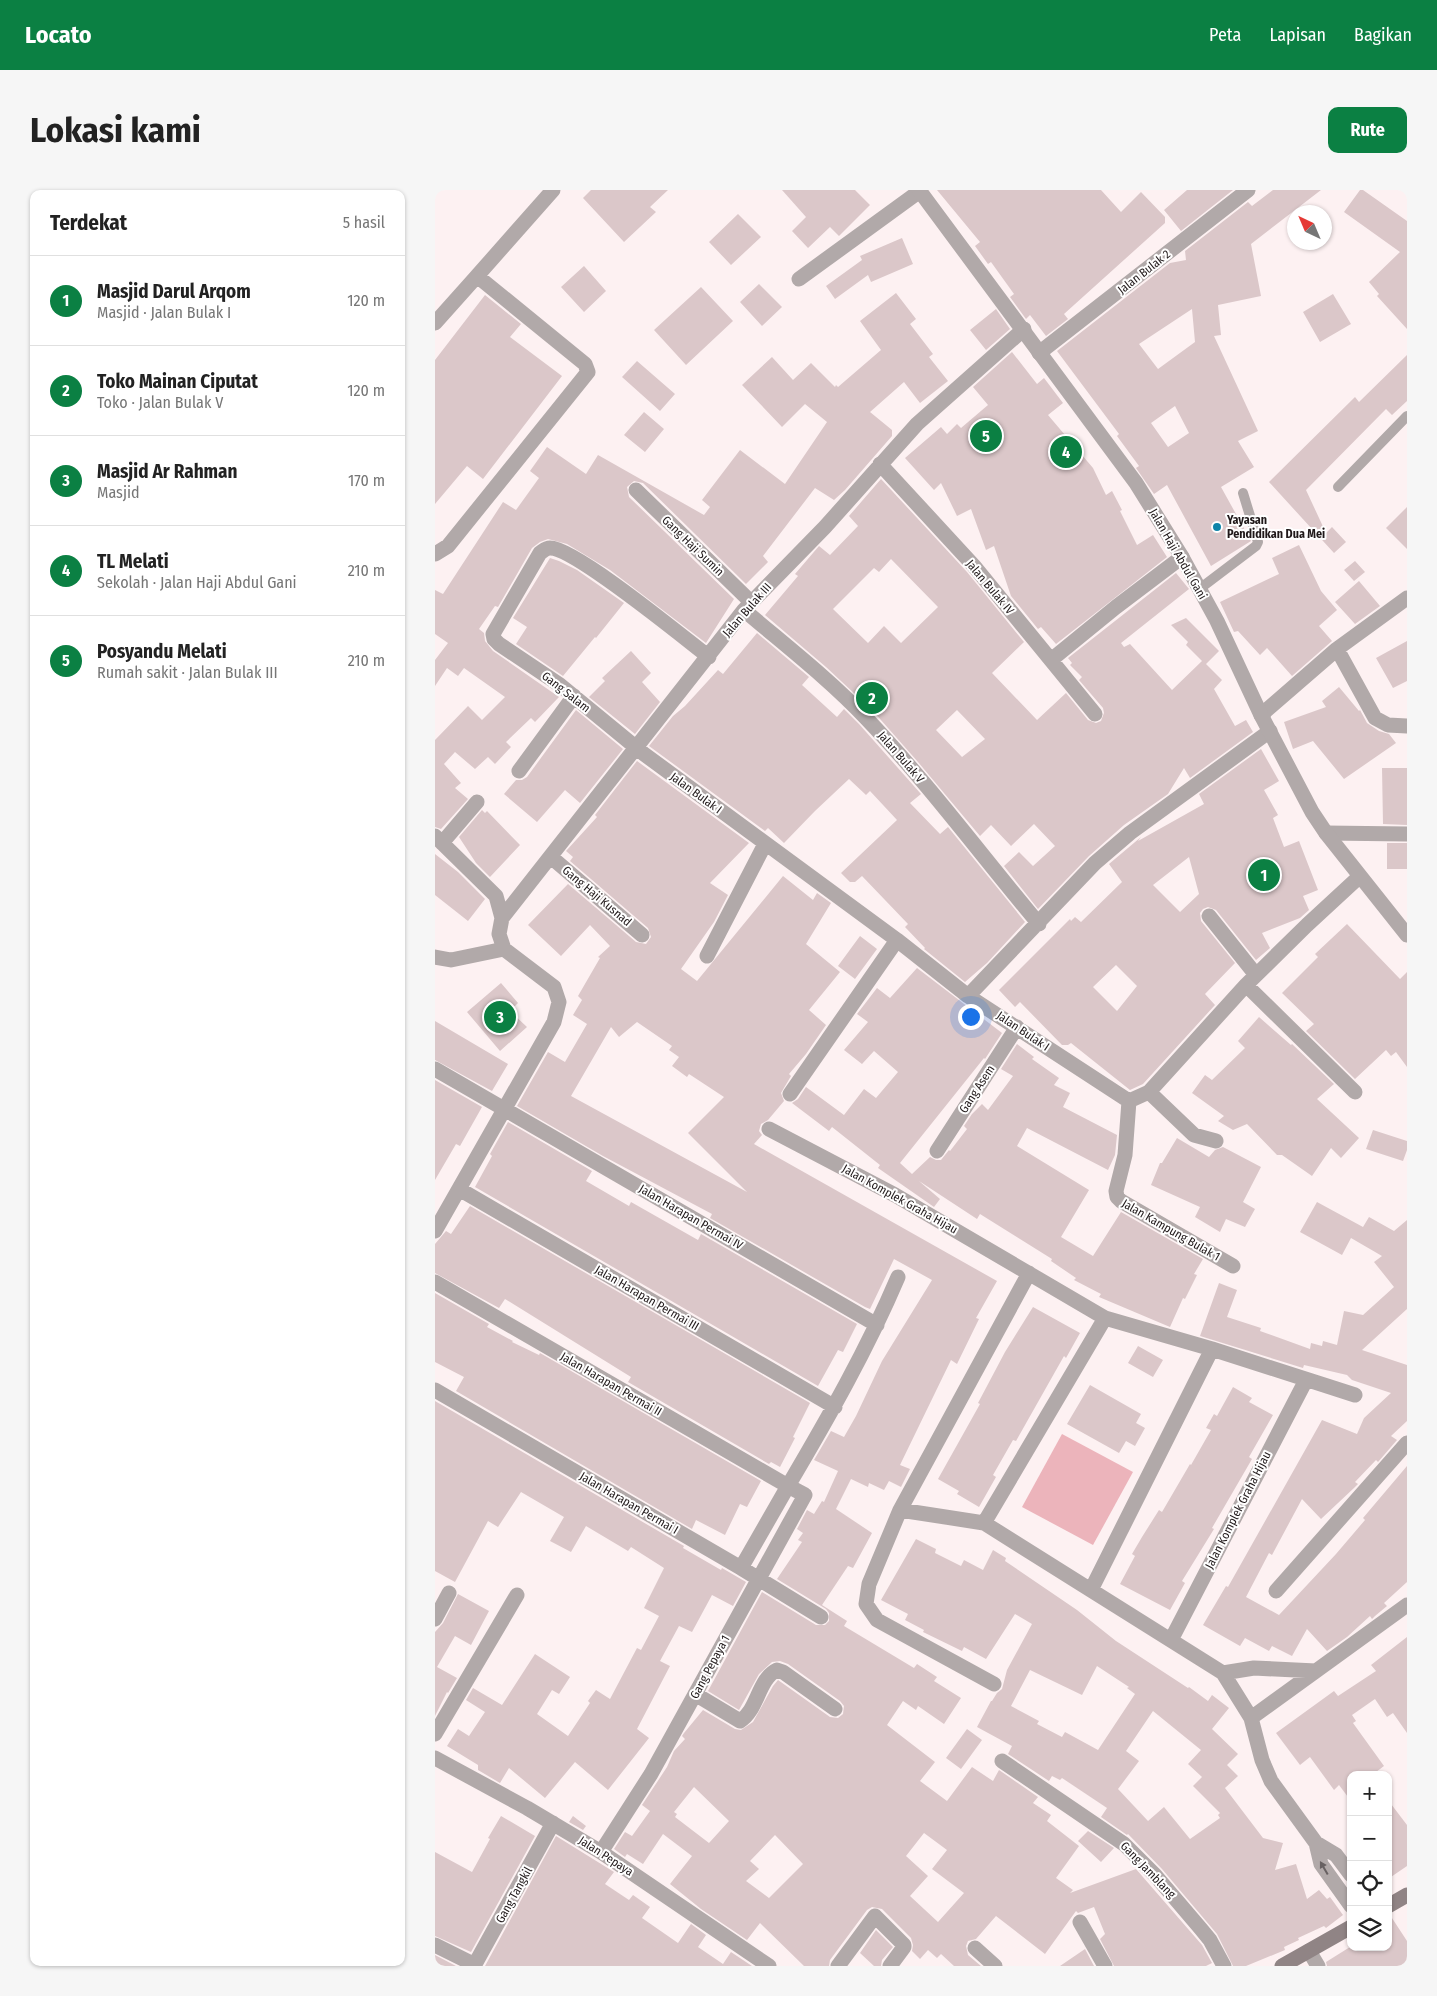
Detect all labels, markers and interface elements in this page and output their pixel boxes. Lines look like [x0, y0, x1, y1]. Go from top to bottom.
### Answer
text: Locato [25, 21, 91, 49]
text: Peta [1209, 24, 1241, 46]
text: Lapisan [1269, 24, 1326, 46]
text: Bagikan [1354, 24, 1412, 46]
button: Rute [1328, 107, 1407, 153]
text: Lokasi kami [30, 109, 201, 151]
north arrow [1287, 205, 1332, 250]
text: Terdekat [50, 210, 127, 236]
text: 5 hasil [343, 213, 385, 232]
street label: Jalan Bulak 2 [1115, 247, 1173, 297]
text: Masjid Darul Arqom [97, 280, 251, 303]
text: 1 [63, 291, 69, 310]
text: 120 m [347, 291, 385, 310]
text: Masjid · Jalan Bulak I [97, 303, 231, 322]
text: Toko Mainan Ciputat [97, 370, 258, 393]
text: 2 [62, 381, 70, 400]
text: 120 m [347, 381, 385, 400]
text: Toko · Jalan Bulak V [97, 393, 223, 412]
pin: 5 [970, 417, 1002, 455]
pin: 4 [1050, 433, 1082, 471]
text: Masjid Ar Rahman [97, 460, 238, 483]
text: 3 [62, 471, 70, 490]
text: 170 m [348, 471, 385, 490]
text: Masjid [97, 483, 140, 502]
street label: Jalan Haji Abdul Gani [1146, 506, 1210, 602]
street label: Gang Haji Sumin [659, 513, 727, 579]
place label: Yayasan Pendidikan Dua Mei [1226, 513, 1325, 541]
marker: Yayasan Pendidikan Dua Mei [1211, 521, 1223, 533]
text: TL Melati [97, 550, 169, 573]
street label: Jalan Bulak IV [963, 557, 1017, 618]
text: 4 [62, 561, 70, 580]
text: 210 m [348, 561, 385, 580]
text: Sekolah · Jalan Haji Abdul Gani [97, 573, 297, 592]
street label: Jalan Bulak III [720, 580, 774, 640]
text: Posyandu Melati [97, 640, 227, 663]
text: 5 [62, 651, 70, 670]
text: 210 m [348, 651, 385, 670]
text: Rumah sakit · Jalan Bulak III [97, 663, 278, 682]
street label: Gang Salam [539, 669, 593, 715]
pin: 2 [856, 679, 888, 717]
street label: Jalan Bulak V [875, 728, 928, 786]
street label: Jalan Bulak I [667, 770, 725, 816]
pin: 1 [1248, 856, 1280, 894]
street label: Gang Haji Kusnad [560, 863, 634, 929]
pin: 3 [484, 998, 516, 1036]
your location [958, 1004, 984, 1030]
street label: Jalan Bulak I [994, 1008, 1052, 1054]
street label: Gang Asem [956, 1062, 998, 1116]
street label: Jalan Komplek Graha Hijau [840, 1161, 960, 1237]
street label: Jalan Harapan Permai IV [637, 1182, 746, 1253]
street label: Jalan Kampung Bulak 1 [1119, 1196, 1223, 1264]
street label: Jalan Harapan Permai III [593, 1263, 701, 1333]
street label: Jalan Harapan Permai II [558, 1349, 664, 1419]
street label: Jalan Komplek Graha Hijau [1202, 1449, 1274, 1571]
street label: Jalan Harapan Permai I [577, 1469, 681, 1537]
street label: Gang Pepaya 1 [687, 1633, 733, 1701]
map controls [1347, 1771, 1392, 1951]
button: + [1347, 1771, 1392, 1816]
button: − [1347, 1816, 1392, 1861]
street label: Jalan Pepaya [576, 1833, 636, 1879]
street label: Gang Jamblang [1118, 1839, 1179, 1901]
one-way arrow [1320, 1861, 1329, 1874]
button: locate [1347, 1861, 1392, 1906]
street label: Gang Tangkil [493, 1864, 535, 1926]
button: layers [1347, 1906, 1392, 1951]

